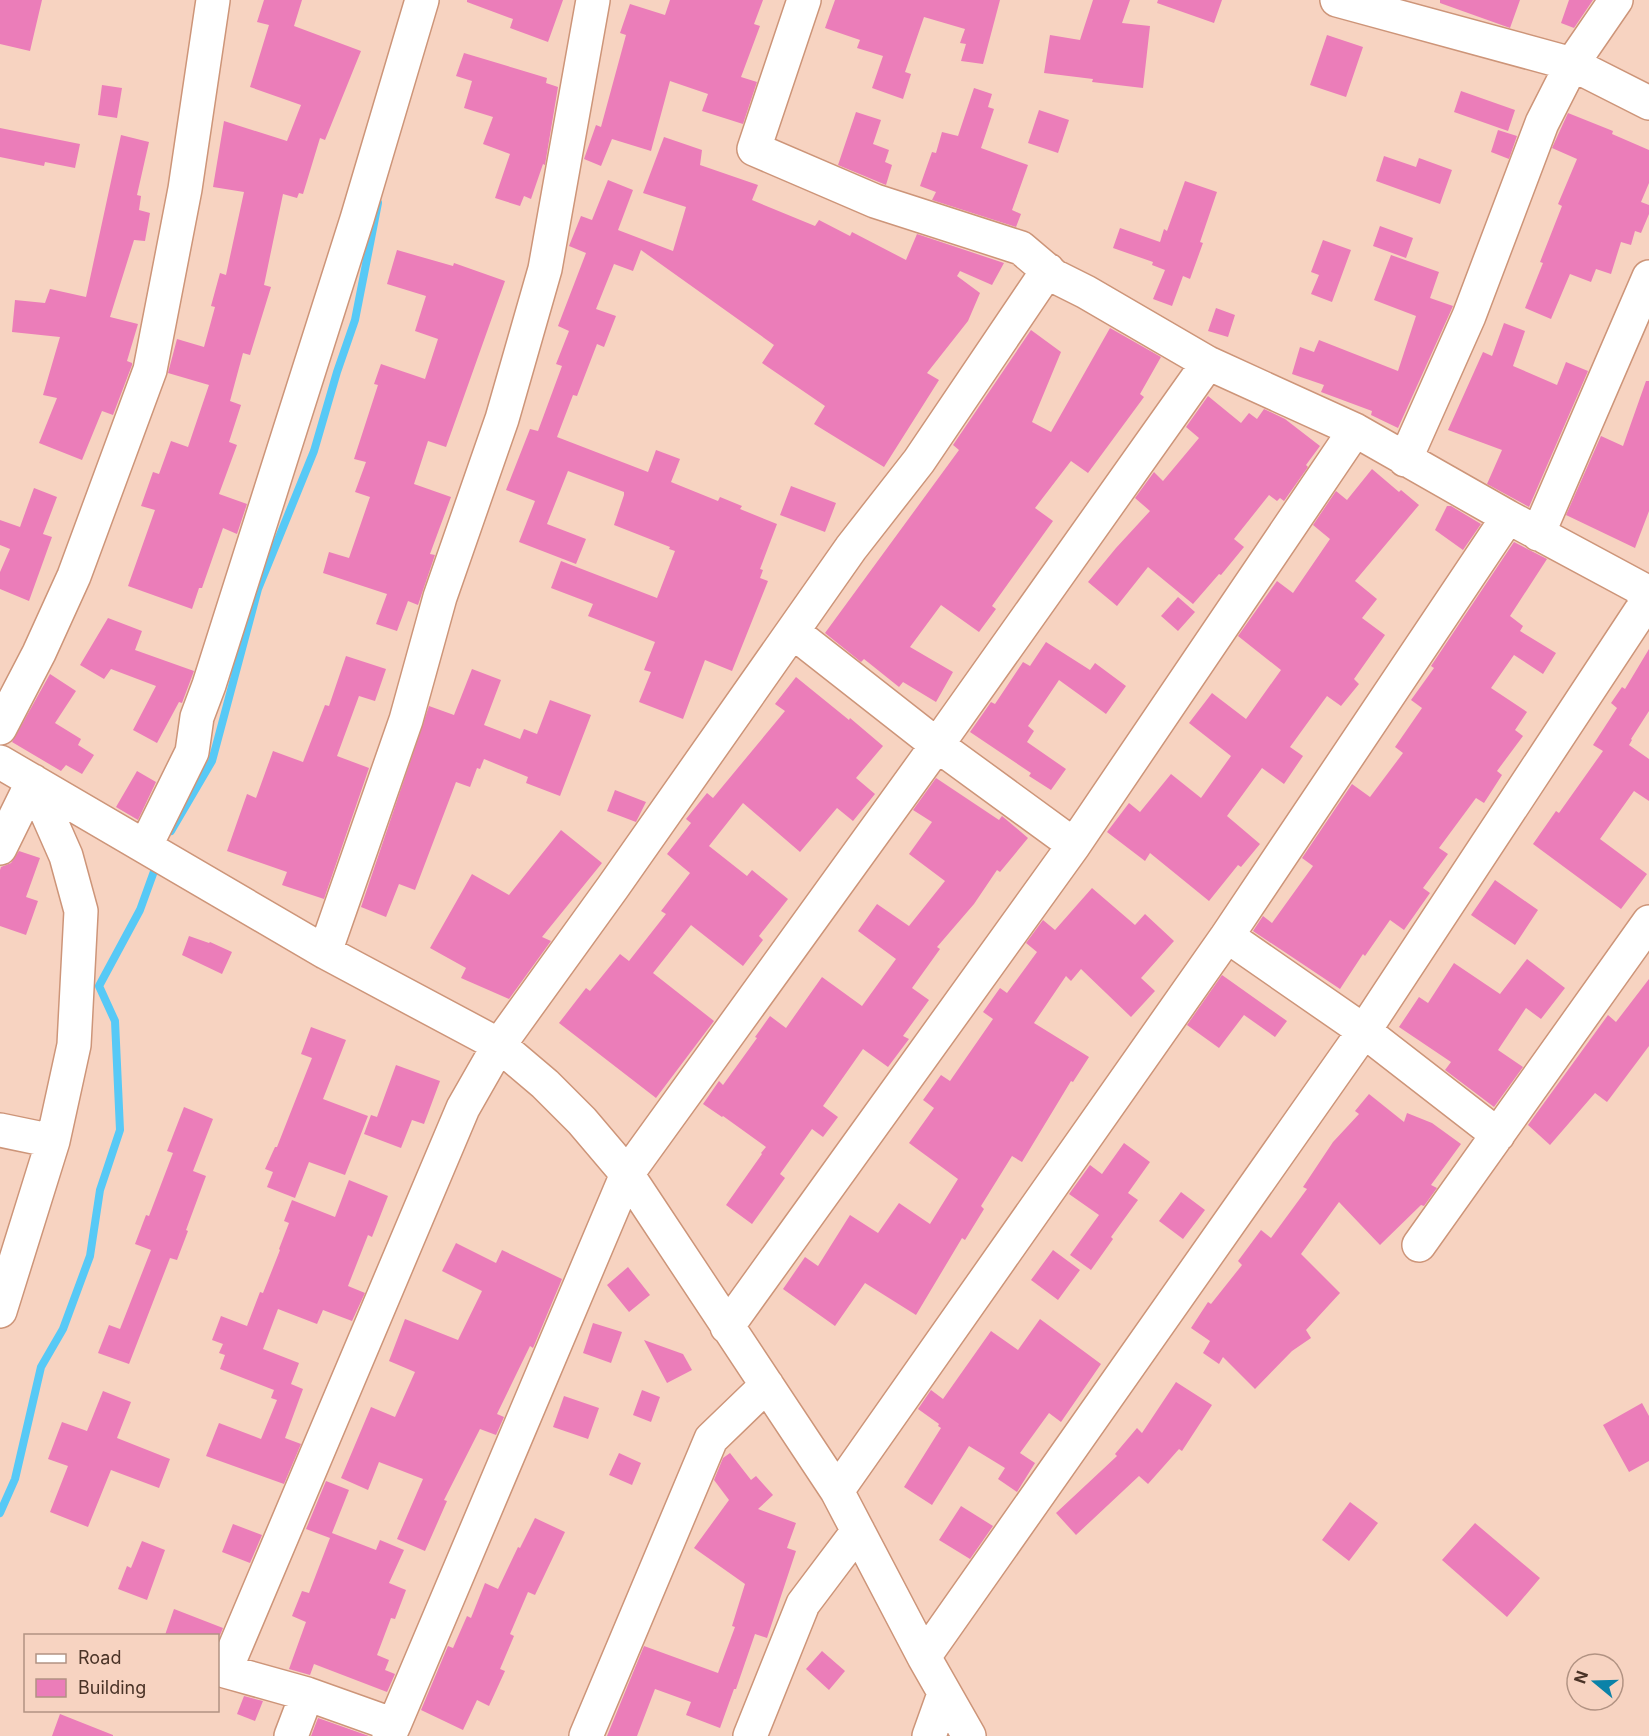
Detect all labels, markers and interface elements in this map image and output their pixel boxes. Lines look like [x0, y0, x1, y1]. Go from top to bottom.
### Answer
legend [24, 1634, 219, 1712]
text: Road [78, 1647, 121, 1668]
north arrow [1565, 1652, 1625, 1712]
text: N [1569, 1668, 1592, 1686]
text: Building [78, 1677, 146, 1698]

